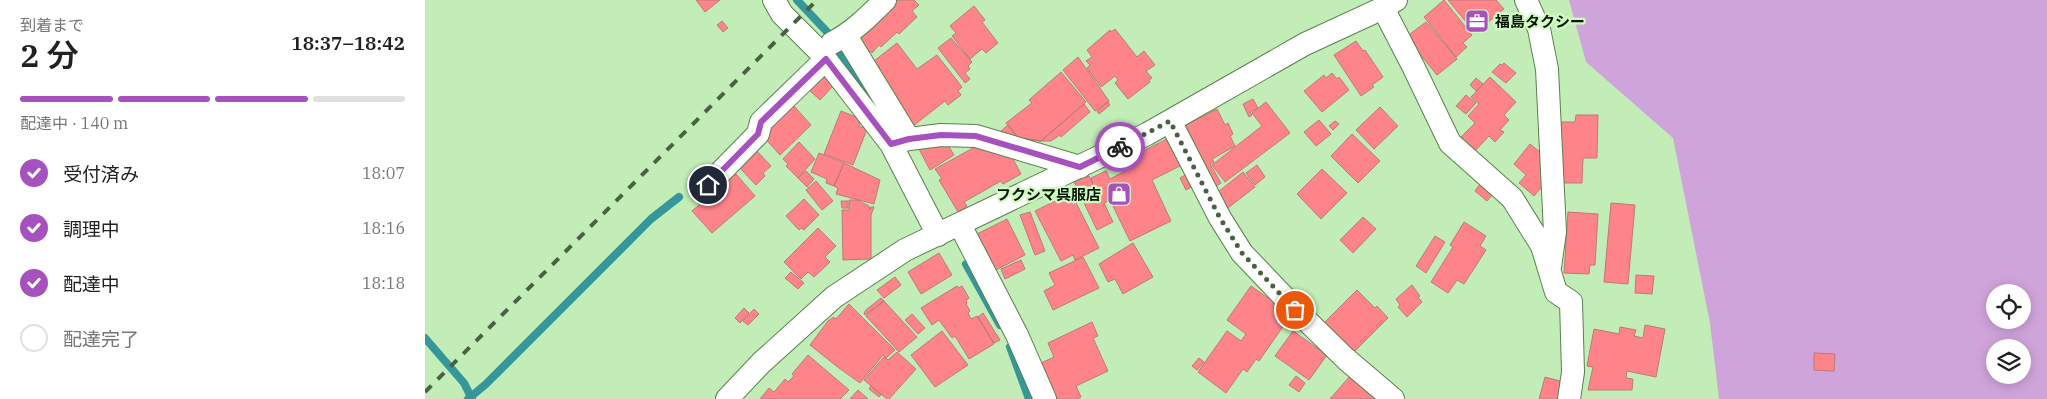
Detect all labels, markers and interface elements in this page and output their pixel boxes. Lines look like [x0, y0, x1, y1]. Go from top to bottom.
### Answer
office icon: 福島タクシー [1464, 8, 1490, 34]
place label: 福島タクシー [1494, 12, 1585, 31]
text: 到着まで [20, 15, 84, 35]
text: 18:37–18:42 [291, 31, 405, 55]
text: 2 分 [20, 34, 79, 76]
text: 配達中 · 140 m [20, 113, 128, 133]
courier [1095, 122, 1145, 172]
icon: bike [1106, 133, 1134, 161]
icon: check [20, 159, 48, 187]
text: 受付済み [63, 162, 139, 186]
text: 18:07 [362, 163, 405, 183]
pin [687, 164, 729, 206]
icon: home [694, 171, 722, 199]
shop icon: フクシマ呉服店 [1106, 181, 1132, 207]
place label: フクシマ呉服店 [996, 185, 1101, 204]
icon: check [20, 214, 48, 242]
text: 調理中 [63, 217, 120, 241]
text: 18:16 [362, 218, 405, 238]
icon: check [20, 269, 48, 297]
text: 配達中 [63, 272, 120, 296]
text: 18:18 [362, 273, 405, 293]
map controls [1986, 284, 2031, 384]
button: locate [1986, 284, 2031, 329]
pin [1274, 289, 1316, 331]
icon: bag [1281, 296, 1309, 324]
text: 配達完了 [63, 327, 139, 351]
button: layers [1986, 339, 2031, 384]

